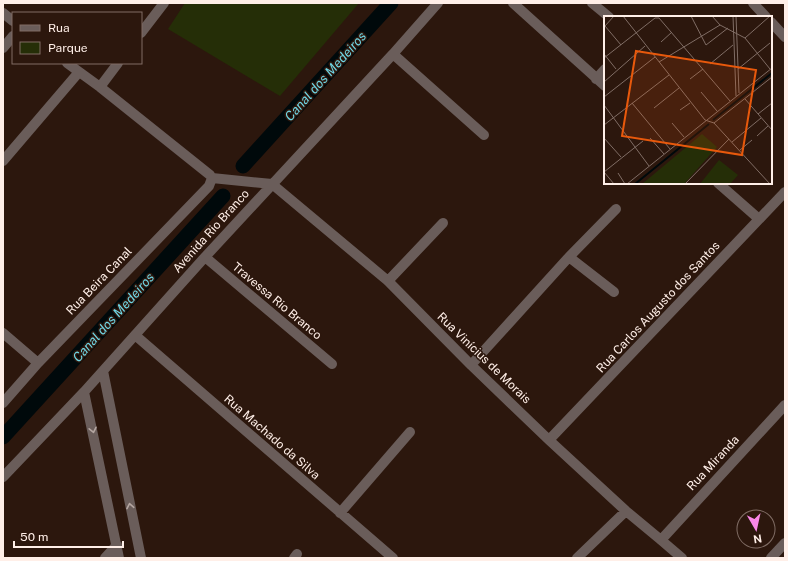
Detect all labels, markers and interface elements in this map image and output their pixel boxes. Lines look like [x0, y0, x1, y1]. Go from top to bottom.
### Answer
legend [12, 12, 142, 64]
inset map [604, 16, 772, 184]
text: Rua [48, 21, 70, 35]
water label: Canal dos Medeiros [281, 29, 369, 124]
text: Parque [48, 41, 88, 55]
street label: Avenida Rio Branco [170, 186, 252, 275]
street label: Rua Carlos Augusto dos Santos [594, 239, 722, 375]
street label: Rua Beira Canal [63, 244, 135, 318]
street label: Travessa Rio Branco [230, 260, 325, 342]
water label: Canal dos Medeiros [69, 270, 157, 365]
street label: Rua Vinícius de Morais [434, 310, 534, 406]
street label: Rua Machado da Silva [221, 392, 323, 482]
one-way arrow [88, 427, 96, 434]
street label: Rua Miranda [684, 433, 742, 493]
one-way arrow [127, 503, 135, 509]
north arrow [736, 509, 776, 549]
scale bar [14, 523, 123, 549]
text: 50 m [20, 530, 48, 544]
text: N [752, 532, 763, 545]

